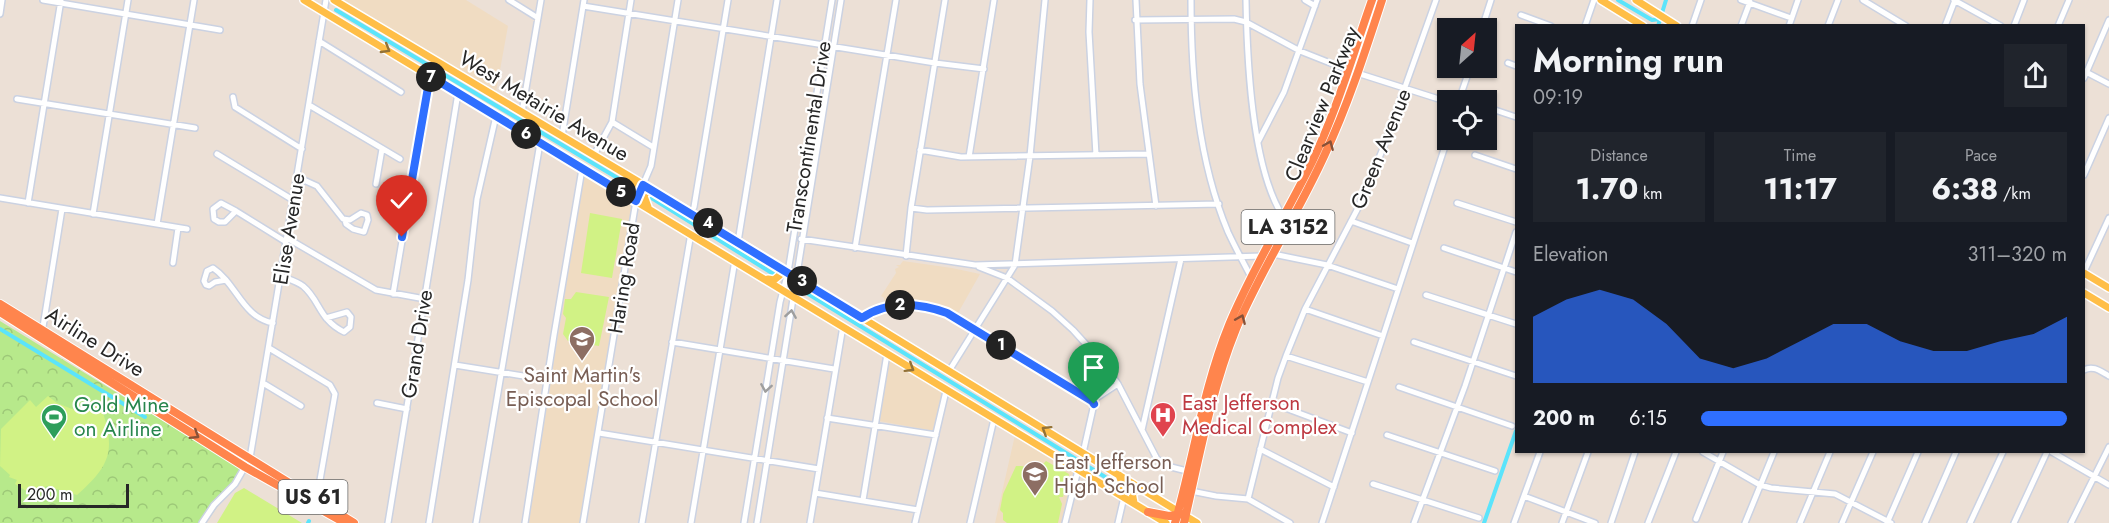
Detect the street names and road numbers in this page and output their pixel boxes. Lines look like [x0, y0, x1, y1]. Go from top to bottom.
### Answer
street label: Clearview Parkway [1277, 21, 1367, 186]
street label: Transcontinental Drive [779, 39, 839, 235]
street label: West Metairie Avenue [453, 43, 635, 169]
street label: Green Avenue [1343, 84, 1419, 214]
street label: Elise Avenue [265, 171, 313, 287]
road number: LA 3152 [1242, 210, 1334, 244]
street label: Haring Road [600, 220, 648, 336]
street label: Grand Drive [394, 287, 440, 400]
street label: Airline Drive [40, 300, 150, 384]
road number: US 61 [278, 480, 348, 514]

